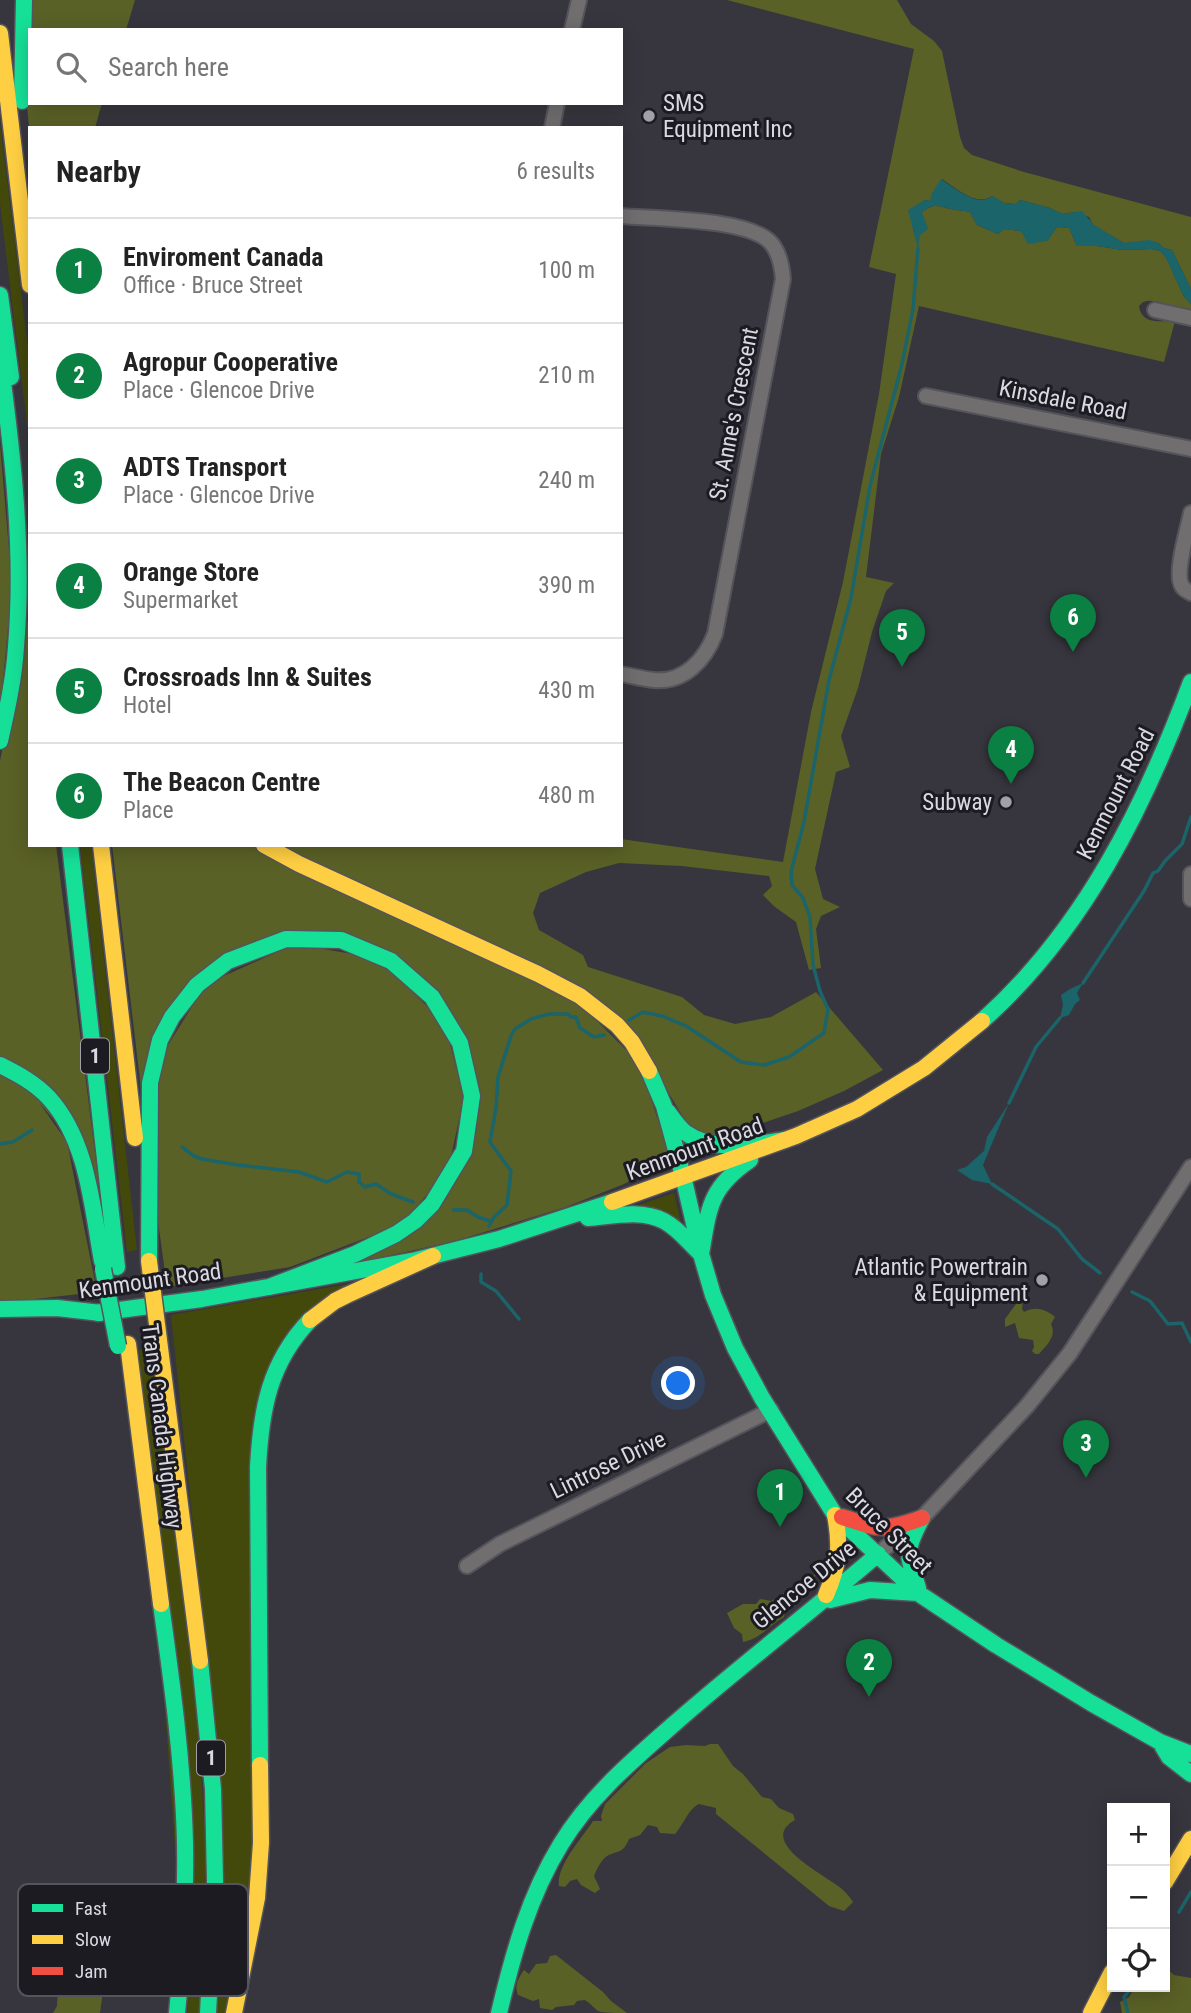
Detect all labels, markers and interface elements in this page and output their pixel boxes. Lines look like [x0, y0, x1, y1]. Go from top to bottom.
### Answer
search box [28, 28, 623, 105]
icon: search [52, 48, 90, 86]
text: Search here [108, 52, 229, 82]
place label: SMS Equipment Inc [663, 90, 792, 143]
marker: SMS Equipment Inc [641, 108, 657, 124]
text: Nearby [56, 154, 141, 189]
text: 6 results [517, 158, 595, 185]
text: Enviroment Canada [123, 242, 324, 272]
text: 1 [73, 257, 85, 284]
text: 100 m [538, 257, 595, 284]
text: Office · Bruce Street [123, 272, 303, 299]
street label: St. Anne's Crescent [704, 325, 764, 503]
text: Agropur Cooperative [123, 347, 338, 377]
text: 2 [73, 362, 85, 389]
text: 210 m [538, 362, 595, 389]
street label: Kinsdale Road [997, 374, 1129, 426]
text: Place · Glencoe Drive [123, 377, 315, 404]
text: ADTS Transport [123, 452, 287, 482]
text: 3 [73, 467, 85, 494]
text: 240 m [538, 467, 595, 494]
text: Place · Glencoe Drive [123, 482, 315, 509]
text: Orange Store [123, 557, 259, 587]
text: 4 [73, 572, 85, 599]
text: 390 m [538, 572, 595, 599]
text: Supermarket [123, 587, 238, 614]
pin: 6 [1050, 594, 1096, 652]
pin: 5 [879, 609, 925, 667]
text: Crossroads Inn & Suites [123, 662, 372, 692]
text: 5 [73, 677, 85, 704]
text: 430 m [538, 677, 595, 704]
text: Hotel [123, 692, 172, 719]
street label: Kenmount Road [1071, 724, 1161, 864]
pin: 4 [988, 726, 1034, 784]
text: The Beacon Centre [123, 767, 320, 797]
text: 6 [73, 782, 85, 809]
text: 480 m [538, 782, 595, 809]
place label: Subway [922, 789, 992, 816]
marker: Subway [998, 794, 1014, 810]
text: Place [123, 797, 173, 824]
road number: 1 [81, 1038, 109, 1074]
street label: Kenmount Road [623, 1112, 767, 1186]
place label: Atlantic Powertrain & Equipment [854, 1254, 1028, 1307]
street label: Kenmount Road [77, 1258, 223, 1304]
marker: Atlantic Powertrain & Equipment [1034, 1272, 1050, 1288]
street label: Trans Canada Highway [136, 1322, 188, 1531]
your location [661, 1366, 695, 1400]
pin: 3 [1063, 1420, 1109, 1478]
street label: Lintrose Drive [546, 1425, 670, 1505]
pin: 1 [757, 1469, 803, 1527]
street label: Bruce Street [840, 1482, 938, 1580]
street label: Glencoe Drive [747, 1535, 861, 1635]
pin: 2 [846, 1639, 892, 1697]
road number: 1 [197, 1740, 225, 1776]
map controls [1107, 1803, 1170, 1992]
button: + [1107, 1803, 1170, 1866]
button: − [1107, 1866, 1170, 1929]
legend [18, 1884, 248, 1996]
text: Fast [75, 1897, 107, 1920]
text: Slow [75, 1928, 111, 1951]
button: locate [1107, 1929, 1170, 1992]
text: Jam [75, 1960, 108, 1983]

